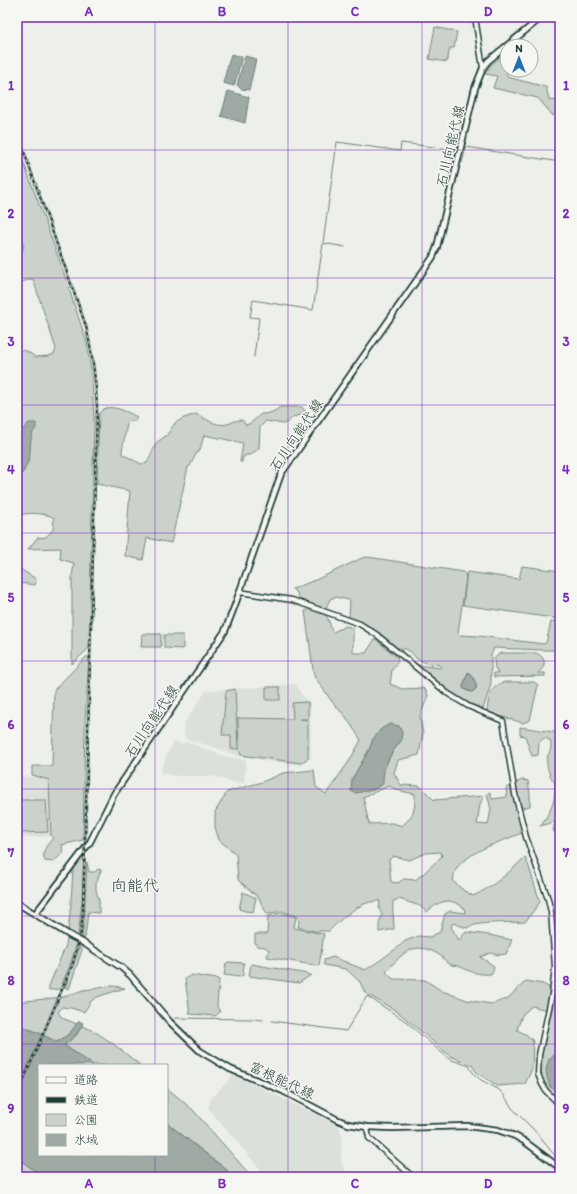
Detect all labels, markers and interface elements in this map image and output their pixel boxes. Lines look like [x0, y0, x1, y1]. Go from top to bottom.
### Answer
text: A [84, 4, 94, 19]
text: B [218, 4, 227, 19]
text: C [351, 4, 360, 19]
text: D [484, 4, 493, 19]
north arrow [499, 38, 539, 78]
text: N [515, 42, 523, 55]
text: 1 [8, 78, 14, 93]
text: 1 [563, 78, 569, 93]
street label: 石川向能代線 [433, 103, 468, 189]
text: 2 [8, 206, 15, 221]
text: 2 [563, 206, 570, 221]
text: 3 [7, 334, 15, 349]
text: 3 [562, 334, 570, 349]
street label: 石川向能代線 [266, 396, 327, 475]
text: 4 [7, 462, 15, 477]
text: 4 [562, 462, 570, 477]
text: 5 [8, 590, 15, 605]
text: 5 [563, 590, 570, 605]
street label: 石川向能代線 [121, 682, 182, 761]
text: 6 [8, 717, 15, 732]
text: 6 [563, 717, 570, 732]
text: 7 [7, 845, 15, 860]
text: 7 [562, 845, 570, 860]
district label: 向能代 [111, 876, 159, 895]
text: 8 [7, 973, 15, 988]
text: 8 [562, 973, 570, 988]
street label: 富根能代線 [246, 1058, 317, 1103]
legend [38, 1064, 168, 1156]
text: 道路 [74, 1073, 98, 1087]
text: 鉄道 [74, 1093, 98, 1107]
text: 9 [8, 1101, 15, 1116]
text: 9 [563, 1101, 570, 1116]
text: 公園 [74, 1113, 98, 1127]
text: 水域 [74, 1133, 98, 1147]
text: A [84, 1176, 94, 1191]
text: B [218, 1176, 227, 1191]
text: C [351, 1176, 360, 1191]
text: D [484, 1176, 493, 1191]

